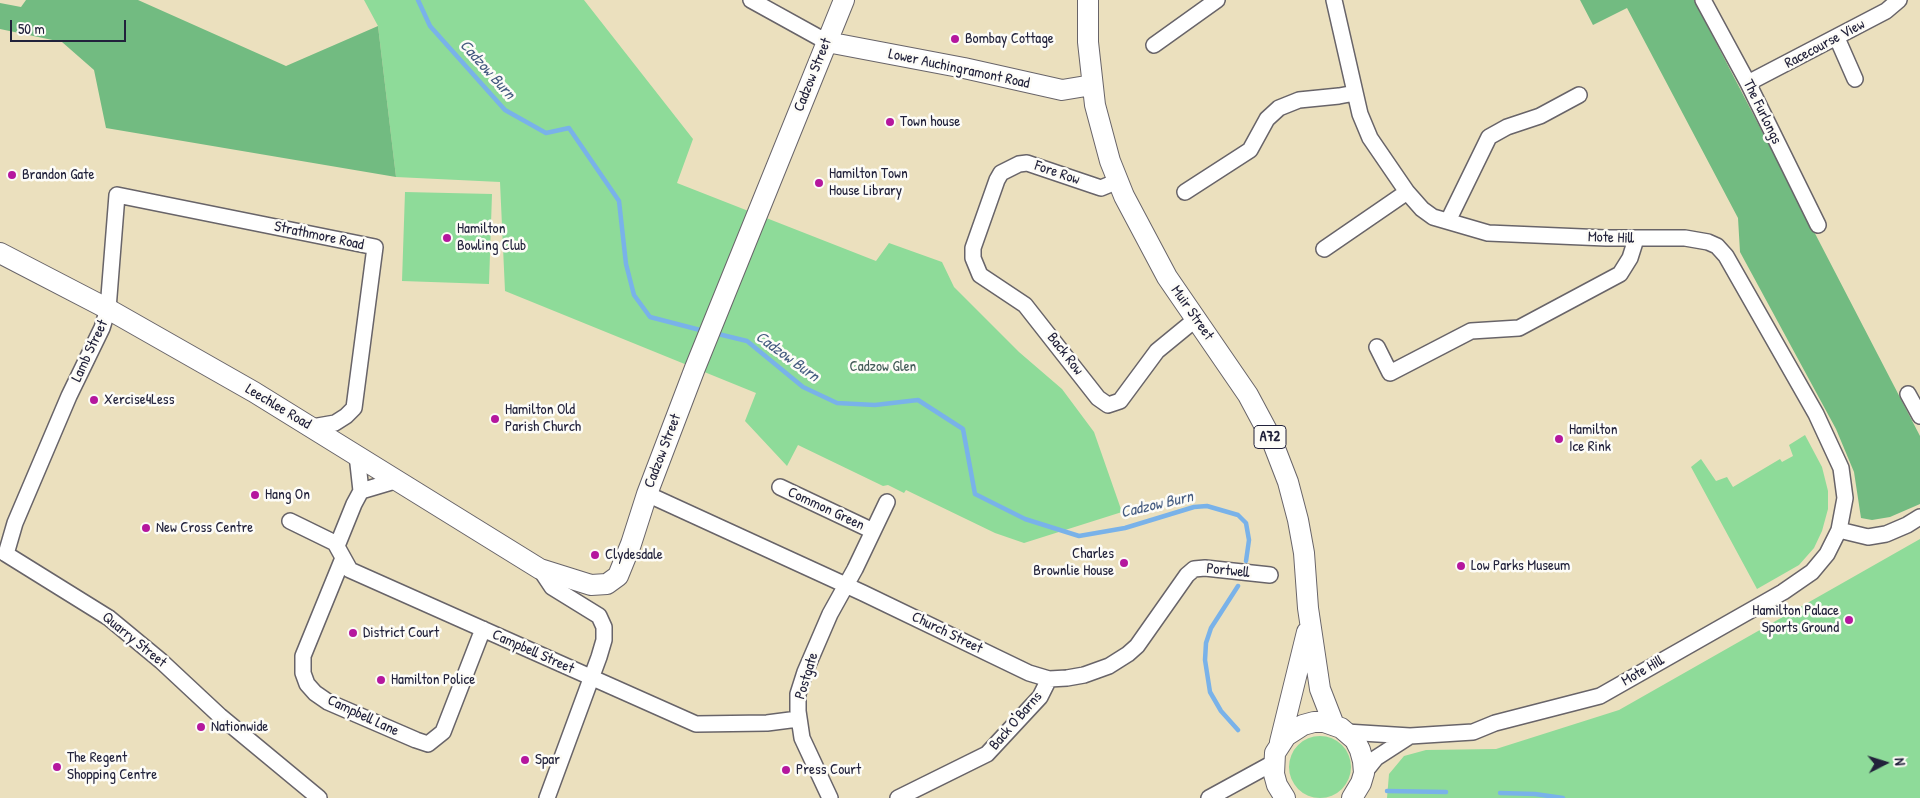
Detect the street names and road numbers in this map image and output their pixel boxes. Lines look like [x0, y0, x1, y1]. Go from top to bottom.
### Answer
street label: Racecourse View [1782, 15, 1868, 73]
street label: Cadzow Street [790, 36, 836, 114]
street label: Lower Auchingramont Road [887, 45, 1031, 93]
street label: The Furlongs [1739, 77, 1785, 147]
street label: Fore Row [1032, 157, 1082, 189]
street label: Strathmore Road [273, 218, 365, 254]
street label: Mote Hill [1588, 228, 1634, 248]
street label: Muir Street [1167, 282, 1217, 344]
street label: Lamb Street [68, 317, 112, 385]
street label: Back Row [1043, 329, 1087, 379]
street label: Leechlee Road [242, 380, 314, 434]
street label: Cadzow Street [641, 411, 685, 491]
road number: A72 [1254, 426, 1286, 448]
street label: Common Green [785, 483, 867, 535]
street label: Portwell [1205, 560, 1251, 582]
street label: Quarry Street [98, 608, 170, 672]
street label: Church Street [909, 608, 985, 658]
street label: Campbell Street [489, 626, 577, 678]
street label: Postgate [791, 650, 823, 702]
street label: Mote Hill [1618, 652, 1668, 690]
street label: Back O'Barns [986, 688, 1046, 754]
street label: Campbell Lane [324, 692, 402, 740]

